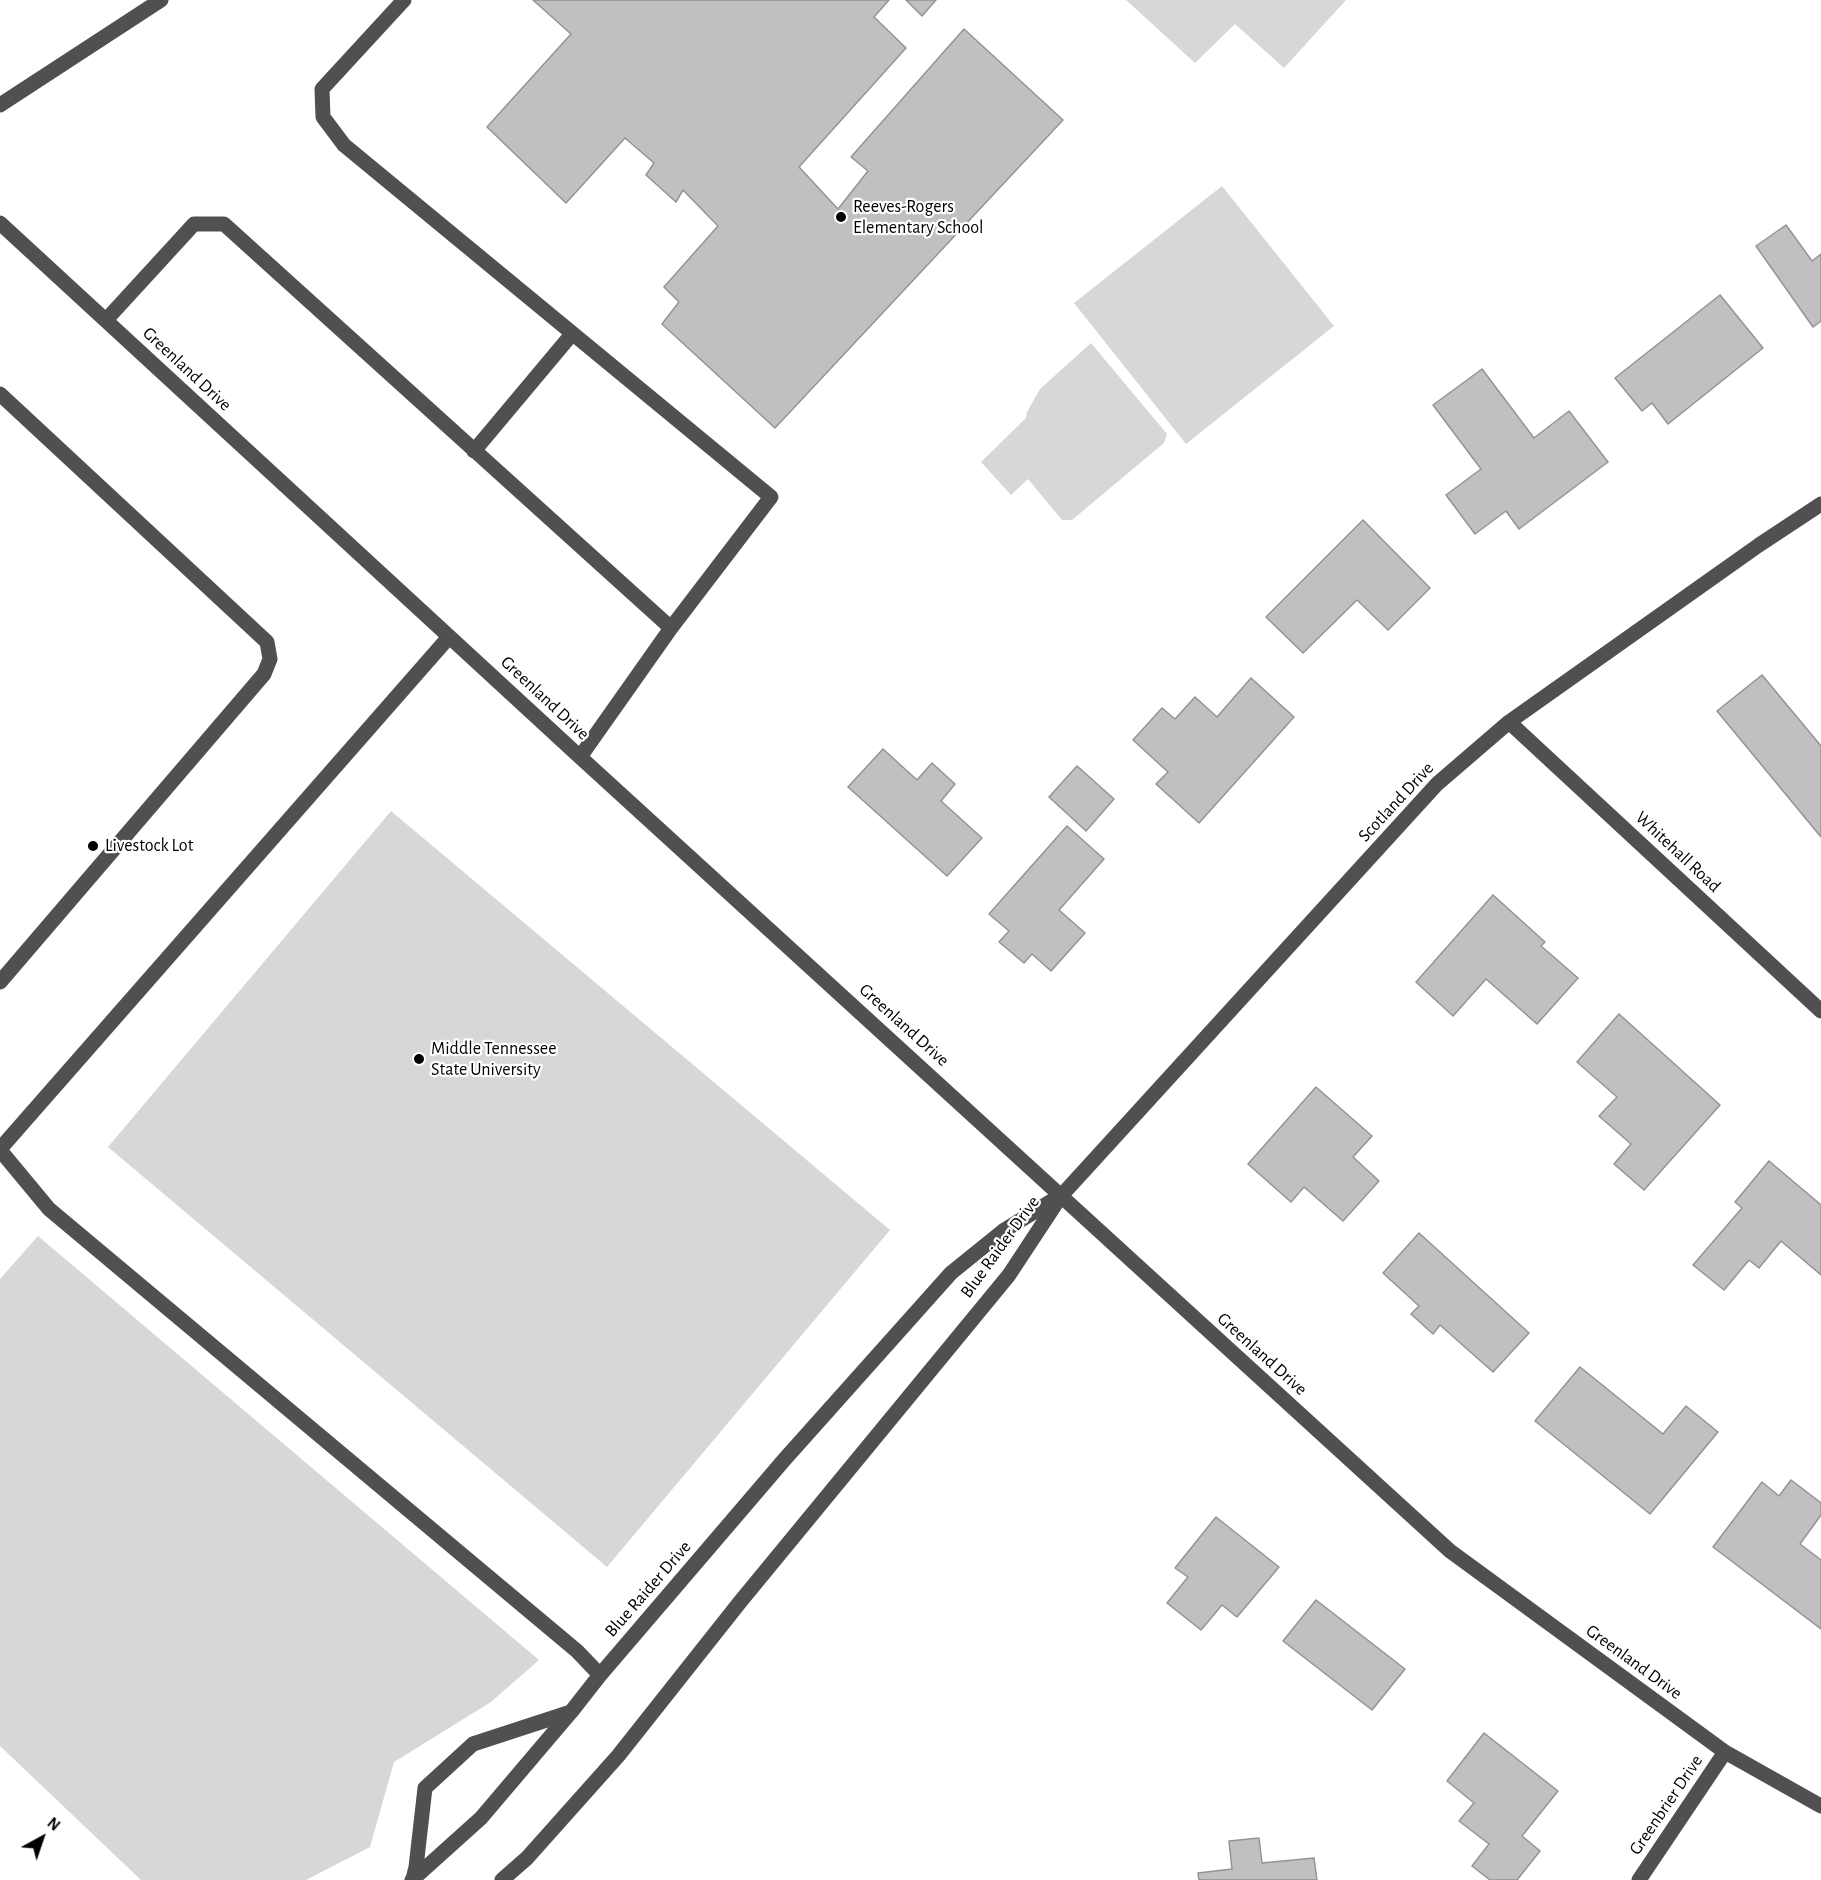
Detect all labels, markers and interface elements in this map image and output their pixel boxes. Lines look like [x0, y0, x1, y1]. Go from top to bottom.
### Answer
place label: Reeves-Rogers Elementary School [853, 196, 983, 238]
marker: Reeves-Rogers Elementary School [834, 210, 848, 224]
street label: Greenland Drive [138, 322, 236, 416]
street label: Greenland Drive [496, 651, 594, 745]
street label: Scotland Drive [1354, 758, 1438, 846]
street label: Whitehall Road [1631, 807, 1725, 897]
place label: Livestock Lot [105, 835, 193, 857]
marker: Livestock Lot [86, 839, 100, 853]
street label: Greenland Drive [855, 979, 953, 1071]
place label: Middle Tennessee State University [431, 1038, 556, 1080]
marker: Middle Tennessee State University [412, 1052, 426, 1066]
street label: Blue Raider Drive [956, 1192, 1044, 1302]
street label: Greenland Drive [1213, 1308, 1311, 1400]
street label: Blue Raider Drive [600, 1536, 696, 1642]
street label: Greenland Drive [1582, 1620, 1686, 1704]
street label: Greenbrier Drive [1625, 1751, 1707, 1859]
north arrow [12, 1808, 72, 1868]
text: N [44, 1815, 63, 1834]

